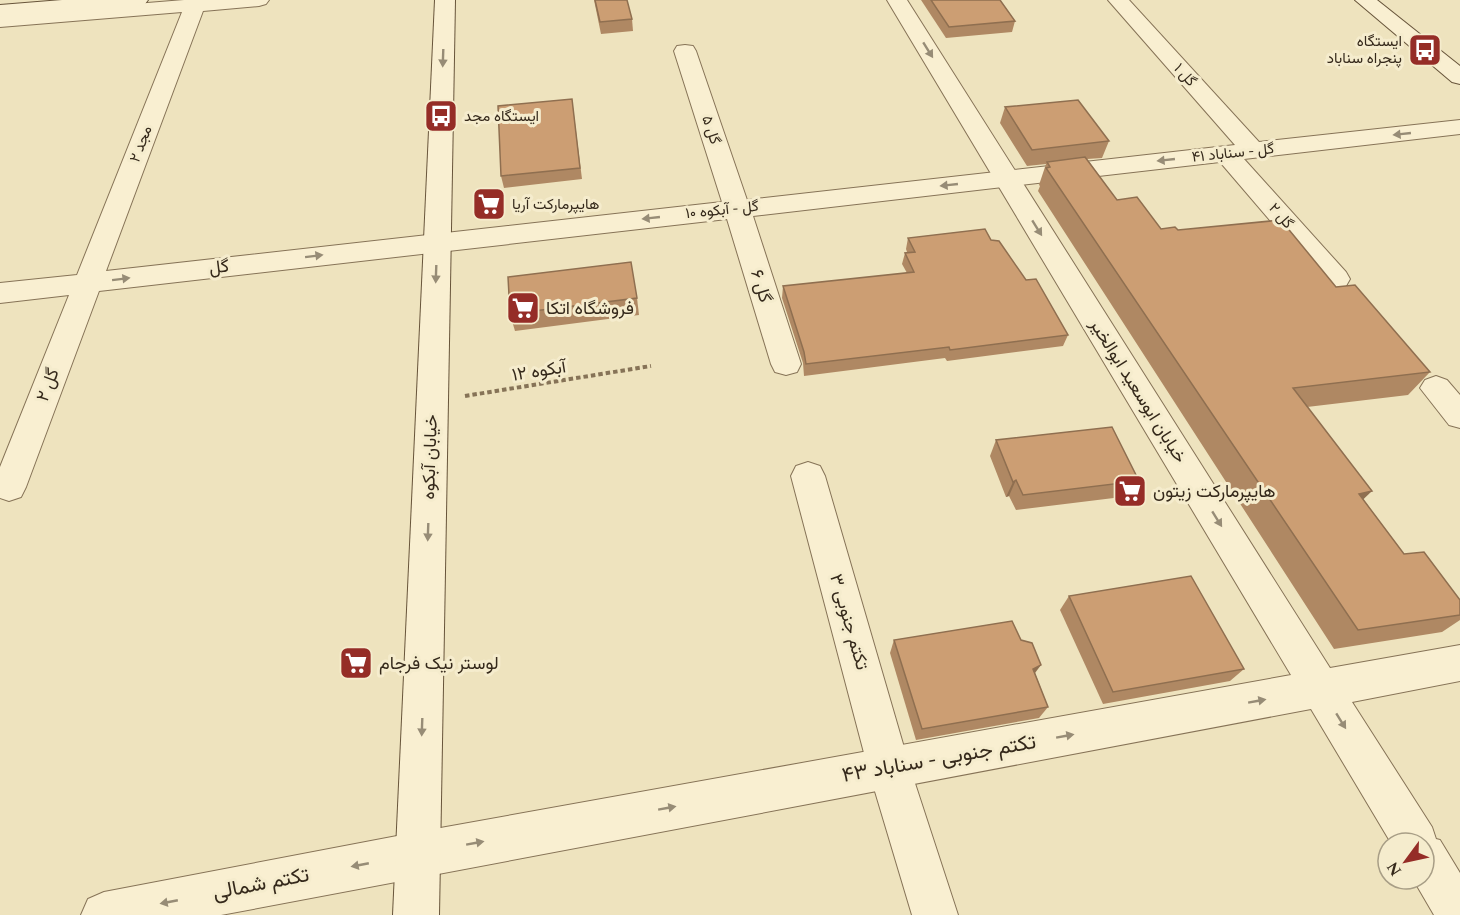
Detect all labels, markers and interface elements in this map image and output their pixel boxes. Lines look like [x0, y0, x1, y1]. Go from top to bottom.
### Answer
place label: ایستگاه پنجراه سناباد [1327, 30, 1402, 70]
bus stop icon: ایستگاه پنجراه سناباد [1407, 32, 1443, 68]
one-way arrow [922, 42, 933, 58]
one-way arrow [438, 49, 448, 68]
street label: گل ۱ [1168, 58, 1202, 92]
bus stop icon: ایستگاه مجد [423, 98, 459, 134]
place label: ایستگاه مجد [464, 105, 539, 128]
street label: گل ۵ [695, 112, 727, 148]
street label: مجد ۲ [123, 122, 159, 166]
one-way arrow [1392, 129, 1411, 139]
street label: گل - سناباد ۴۱ [1191, 137, 1276, 169]
one-way arrow [1157, 155, 1176, 165]
one-way arrow [939, 180, 958, 190]
supermarket icon: هایپرمارکت آریا [471, 186, 507, 222]
place label: هایپرمارکت آریا [512, 193, 599, 216]
street label: گل - آبکوه ۱۰ [684, 195, 760, 225]
street label: گل ۲ [1263, 198, 1299, 234]
one-way arrow [641, 213, 660, 223]
one-way arrow [1032, 220, 1043, 236]
one-way arrow [305, 251, 324, 261]
street label: گل [207, 252, 231, 282]
one-way arrow [432, 265, 441, 284]
street label: گل ۶ [743, 266, 779, 306]
one-way arrow [111, 274, 130, 284]
supermarket icon: فروشگاه اتکا [505, 290, 541, 326]
place label: فروشگاه اتکا [546, 295, 634, 322]
street label: خیابان ابوسعید ابوالخیر [1082, 313, 1193, 468]
street label: آبکوه ۱۲ [510, 353, 570, 389]
street label: گل ۲ [29, 364, 67, 406]
street label: خیابان آبکوه [415, 414, 445, 500]
supermarket icon: هایپرمارکت زیتون [1112, 473, 1148, 509]
place label: هایپرمارکت زیتون [1153, 478, 1276, 505]
one-way arrow [1211, 511, 1222, 527]
one-way arrow [423, 523, 432, 542]
street label: تکتم جنوبی ۳ [822, 571, 876, 673]
supermarket icon: لوستر نیک فرجام [338, 645, 374, 681]
place label: لوستر نیک فرجام [379, 650, 499, 677]
one-way arrow [1248, 696, 1267, 705]
one-way arrow [1335, 713, 1346, 729]
one-way arrow [417, 718, 426, 737]
street label: تکتم جنوبی - سناباد ۴۳ [840, 726, 1039, 792]
one-way arrow [1056, 731, 1075, 740]
one-way arrow [658, 803, 677, 812]
north arrow [1376, 831, 1436, 891]
one-way arrow [466, 839, 485, 848]
text: N [1381, 857, 1408, 881]
street label: تکتم شمالی [210, 859, 312, 909]
one-way arrow [351, 861, 370, 870]
one-way arrow [159, 898, 178, 907]

